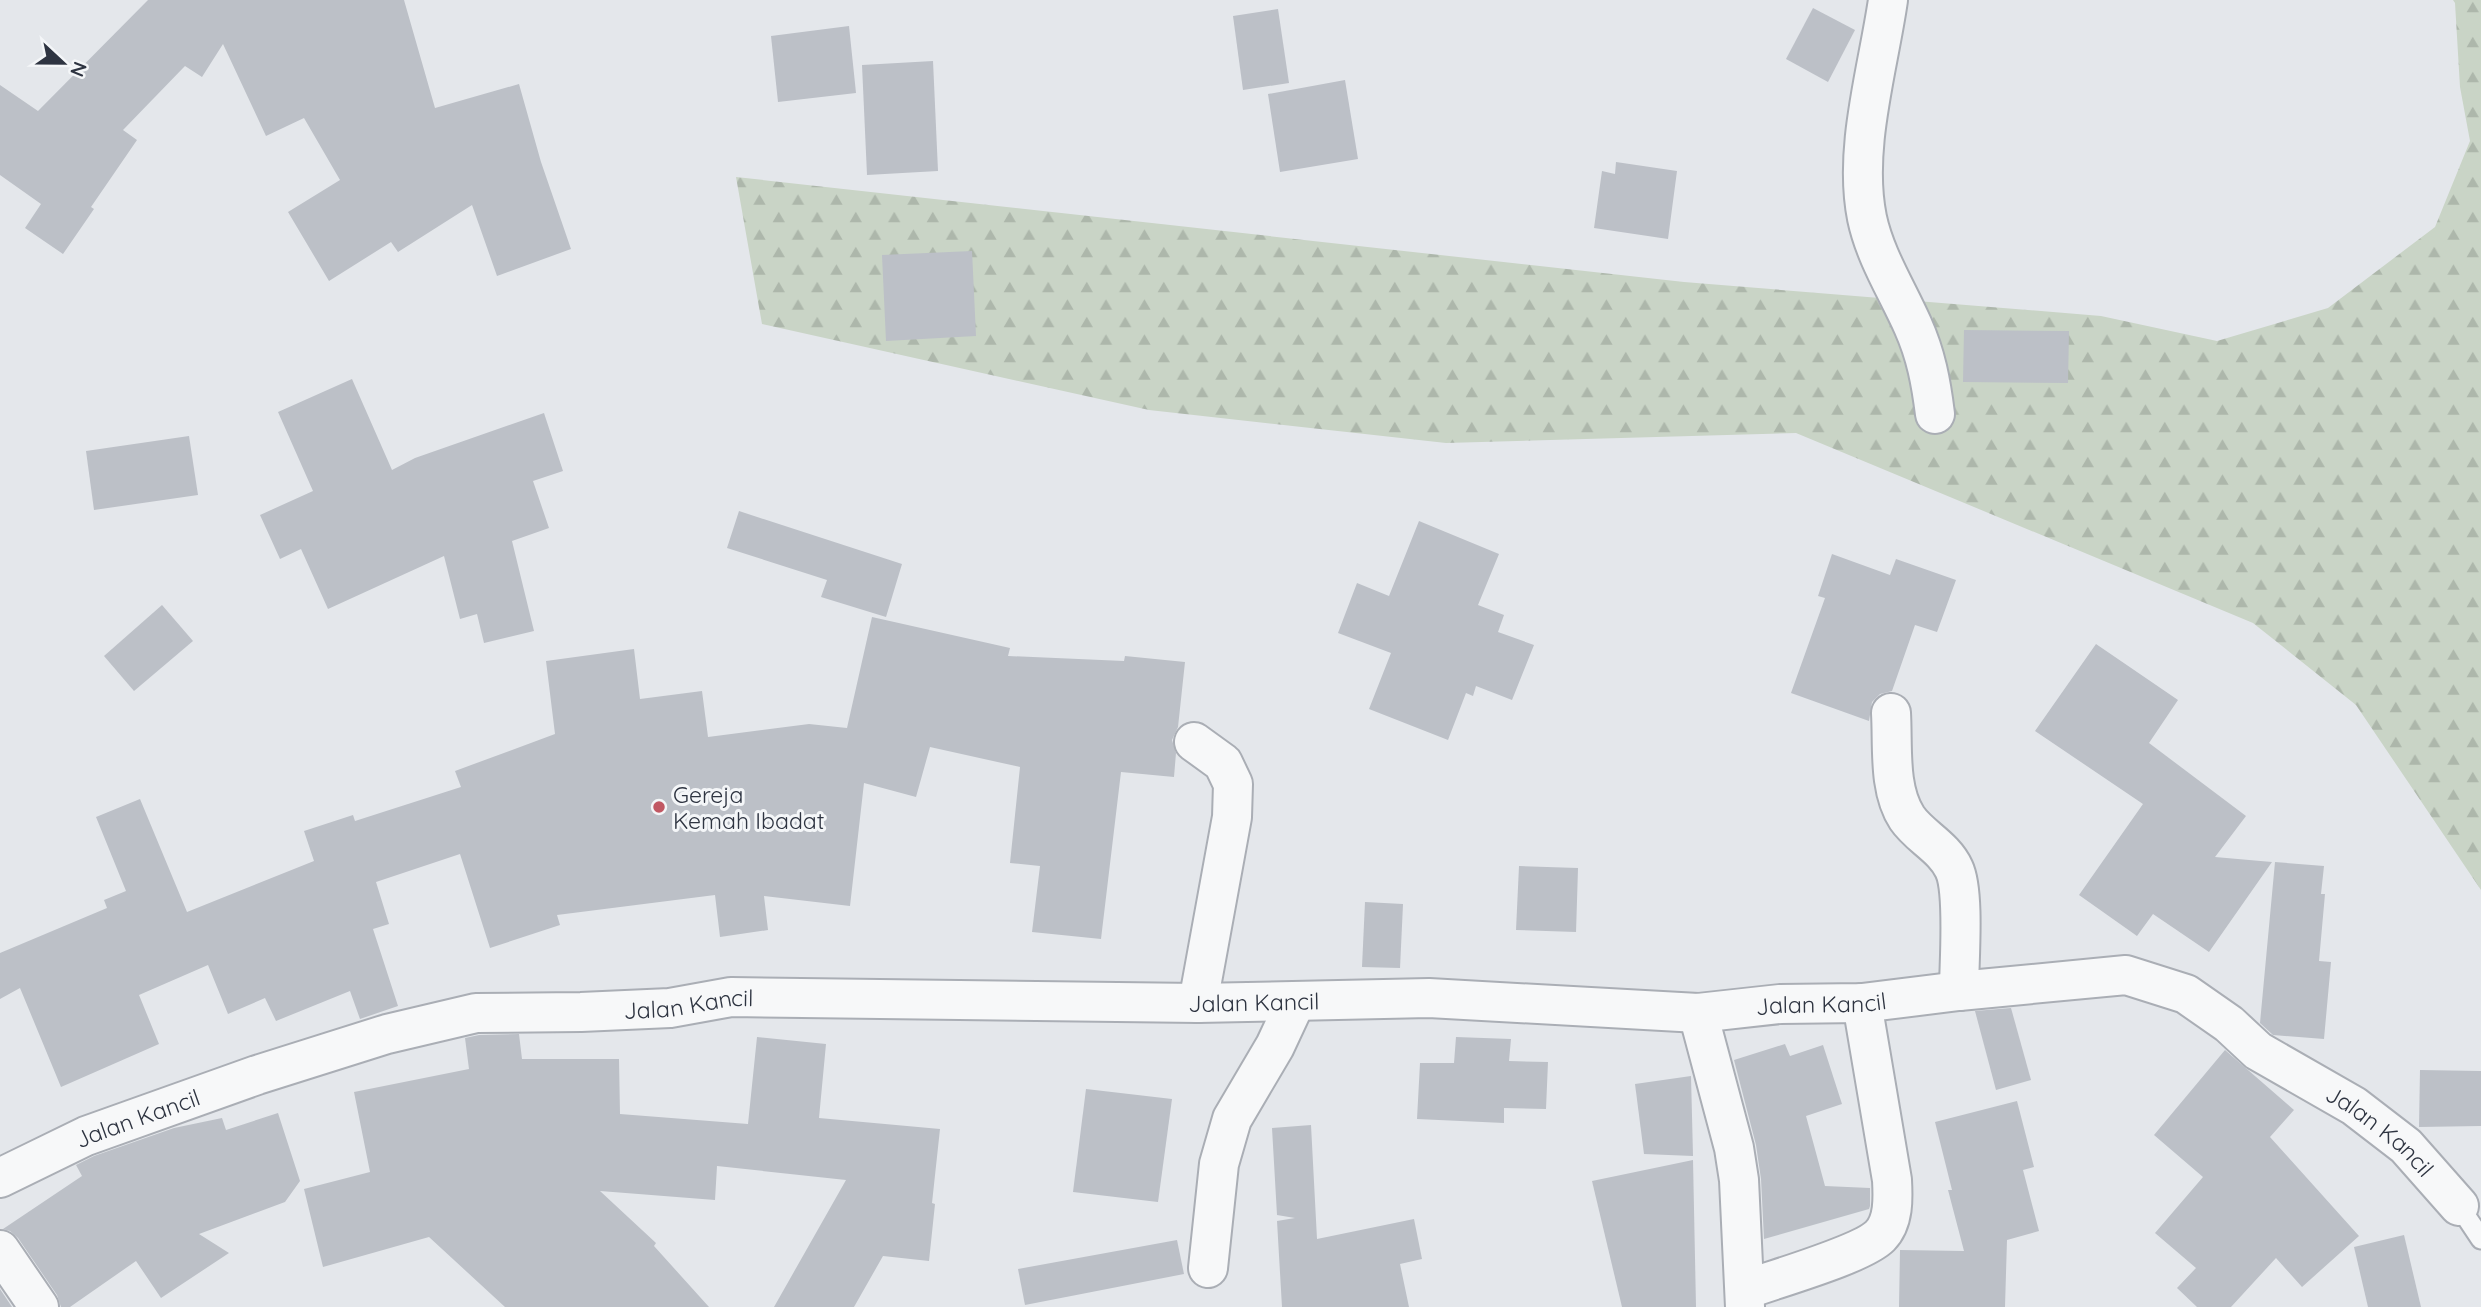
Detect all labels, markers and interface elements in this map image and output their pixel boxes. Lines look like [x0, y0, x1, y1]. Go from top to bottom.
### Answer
north arrow [28, 28, 98, 98]
text: N [65, 58, 93, 80]
place label: Gereja Kemah Ibadat [673, 780, 825, 835]
marker: Gereja Kemah Ibadat [651, 799, 667, 815]
street label: Jalan Kancil [623, 983, 754, 1025]
street label: Jalan Kancil [1188, 986, 1320, 1018]
street label: Jalan Kancil [1754, 986, 1888, 1021]
street label: Jalan Kancil [2321, 1079, 2440, 1182]
street label: Jalan Kancil [70, 1082, 204, 1154]

